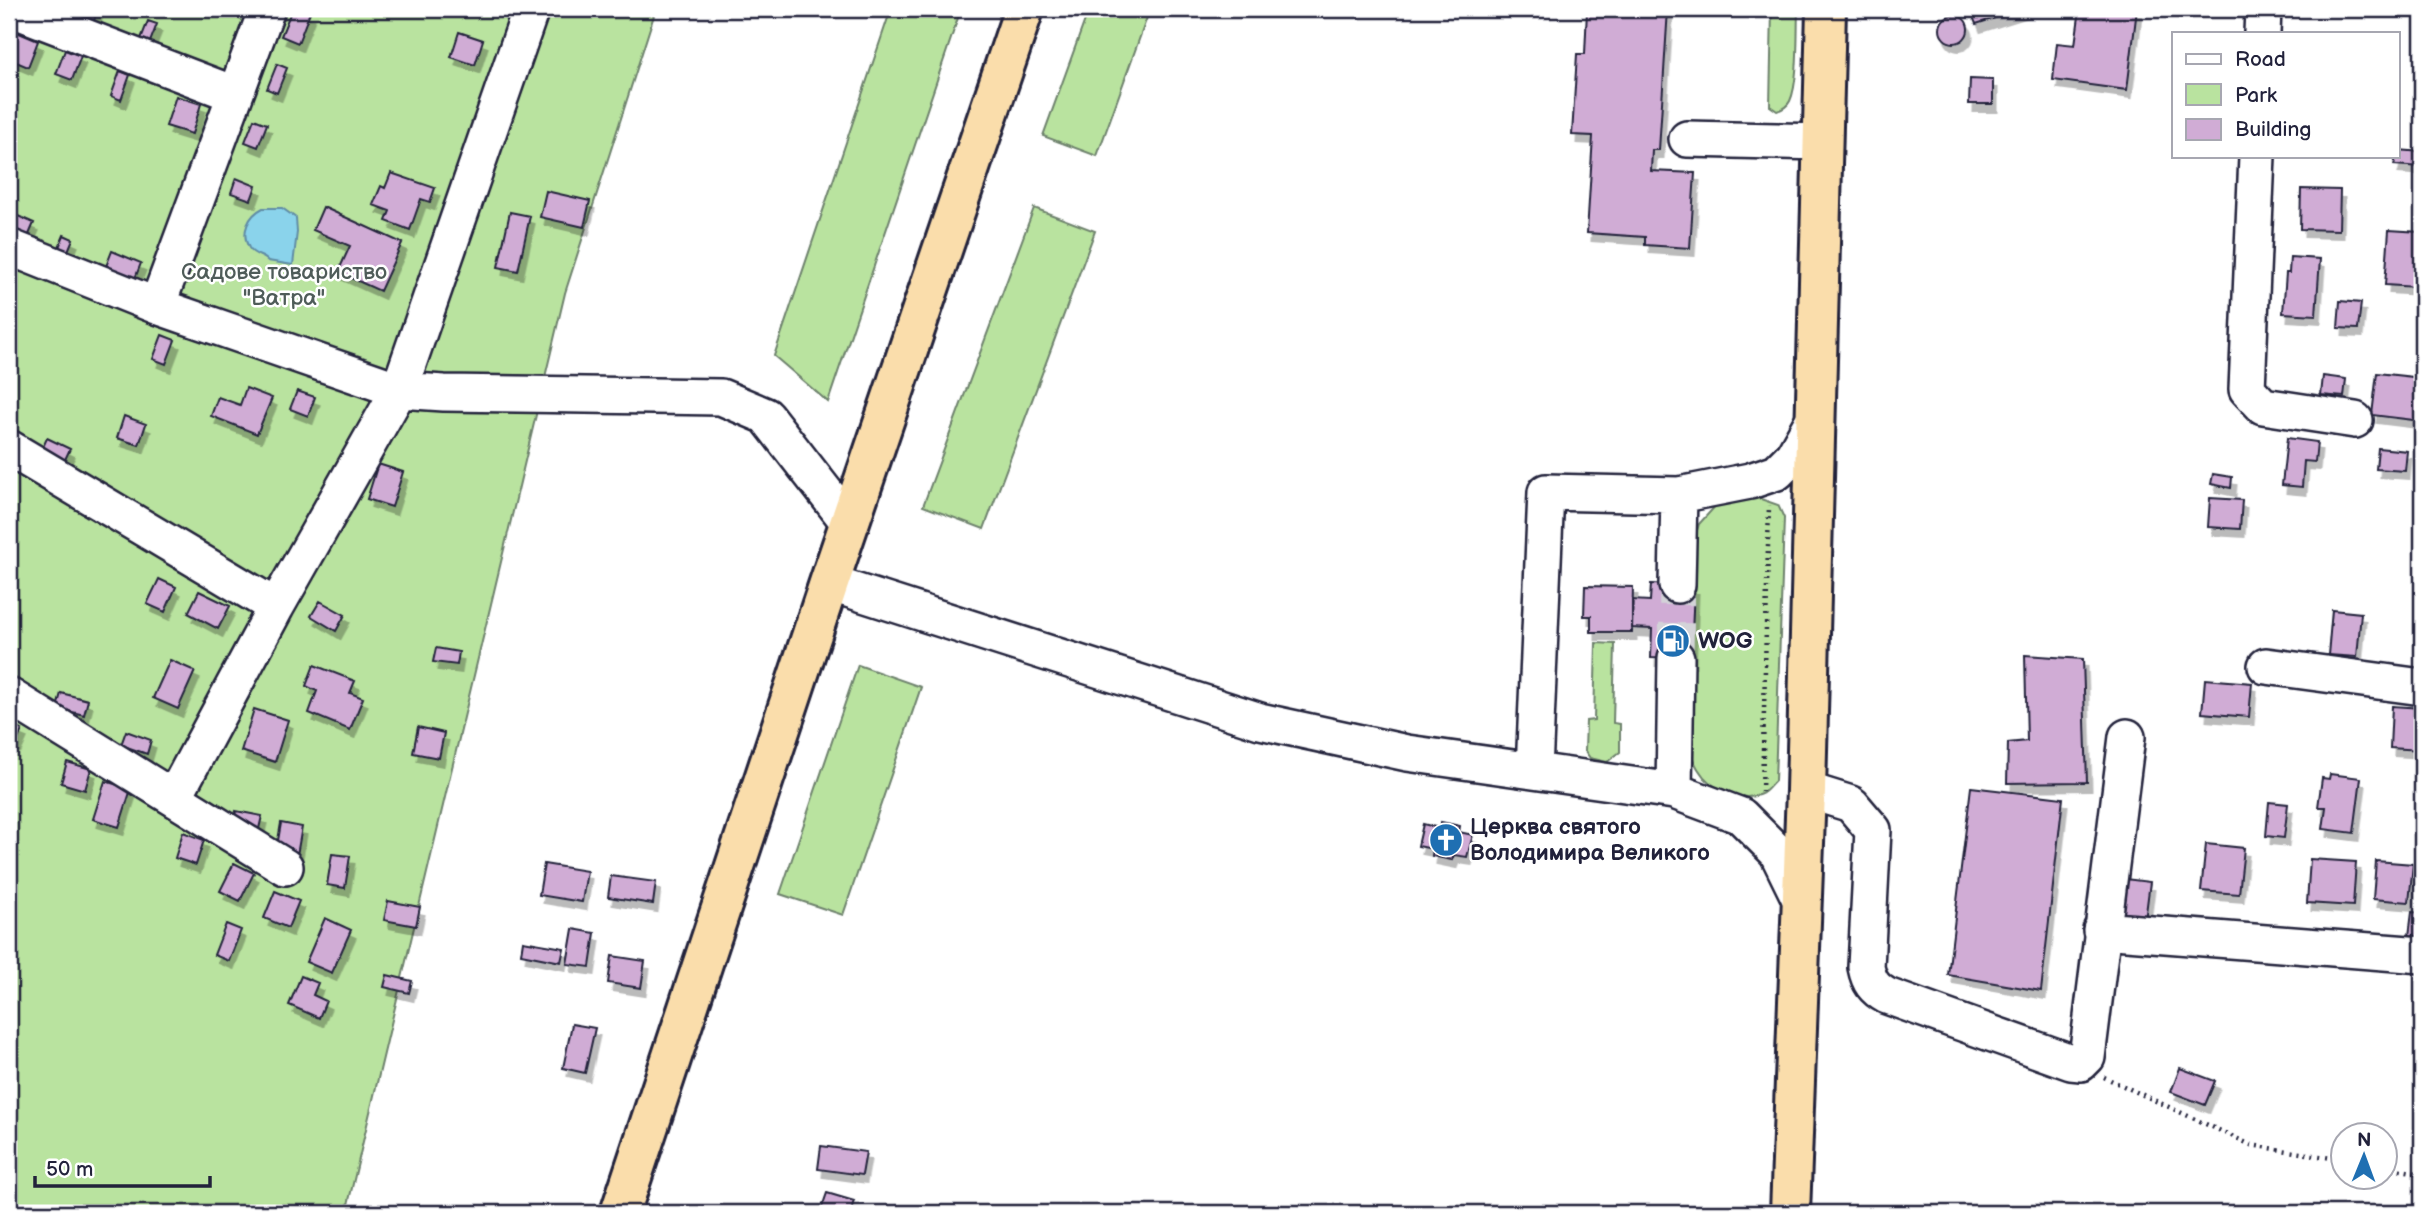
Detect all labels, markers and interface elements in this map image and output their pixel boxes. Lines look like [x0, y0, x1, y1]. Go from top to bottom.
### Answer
legend [2172, 32, 2400, 158]
text: Road [2235, 47, 2286, 72]
text: Park [2235, 83, 2278, 108]
text: Building [2235, 117, 2311, 142]
park label: Садове товариство "Ватра" [181, 258, 387, 312]
fuel station icon: WOG [1654, 622, 1692, 660]
place label: WOG [1698, 627, 1753, 655]
place label: Церква святого Володимира Великого [1470, 813, 1710, 867]
church icon: Церква святого Володимира Великого [1427, 821, 1465, 859]
north arrow [2330, 1120, 2400, 1190]
text: N [2357, 1129, 2372, 1152]
scale bar [35, 1145, 210, 1189]
text: 50 m [46, 1157, 93, 1182]

